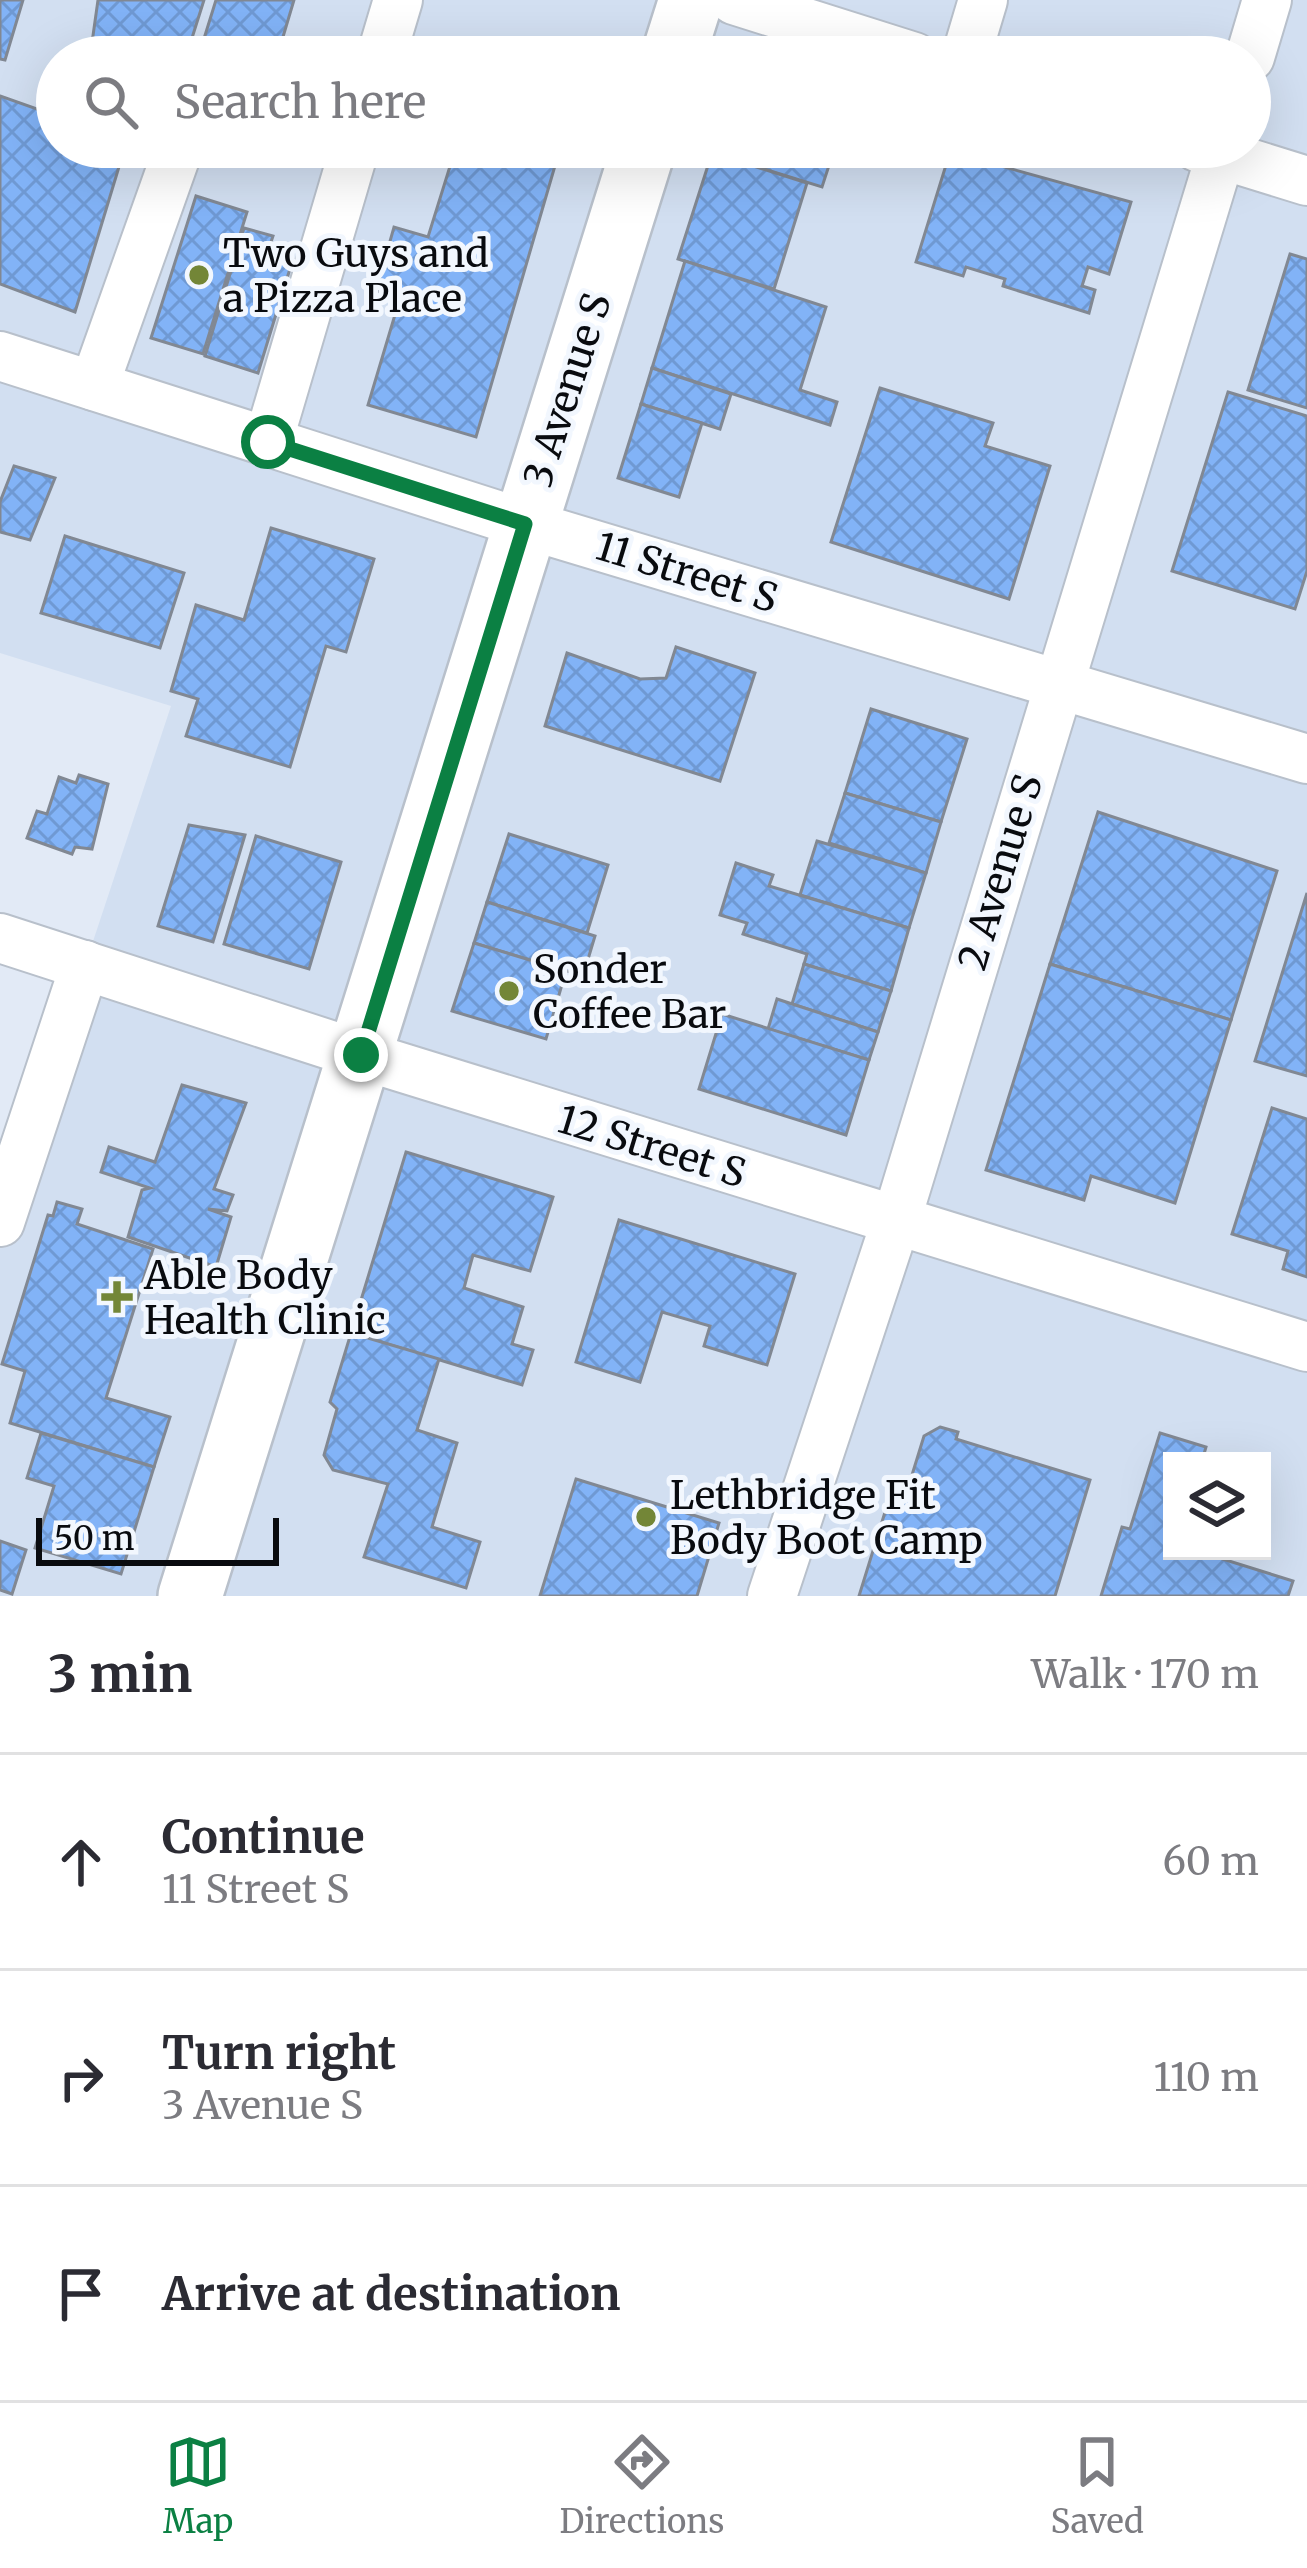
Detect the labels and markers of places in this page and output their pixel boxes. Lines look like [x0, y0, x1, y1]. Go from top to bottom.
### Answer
place label: Two Guys and a Pizza Place [223, 229, 489, 323]
marker: Two Guys and a Pizza Place [186, 262, 212, 288]
place label: Sonder Coffee Bar [533, 945, 726, 1039]
marker: Sonder Coffee Bar [496, 978, 522, 1004]
place label: Able Body Health Clinic [143, 1251, 386, 1345]
marker: Able Body Health Clinic [101, 1281, 133, 1313]
place label: Lethbridge Fit Body Boot Camp [670, 1471, 983, 1565]
marker: Lethbridge Fit Body Boot Camp [633, 1504, 659, 1530]

